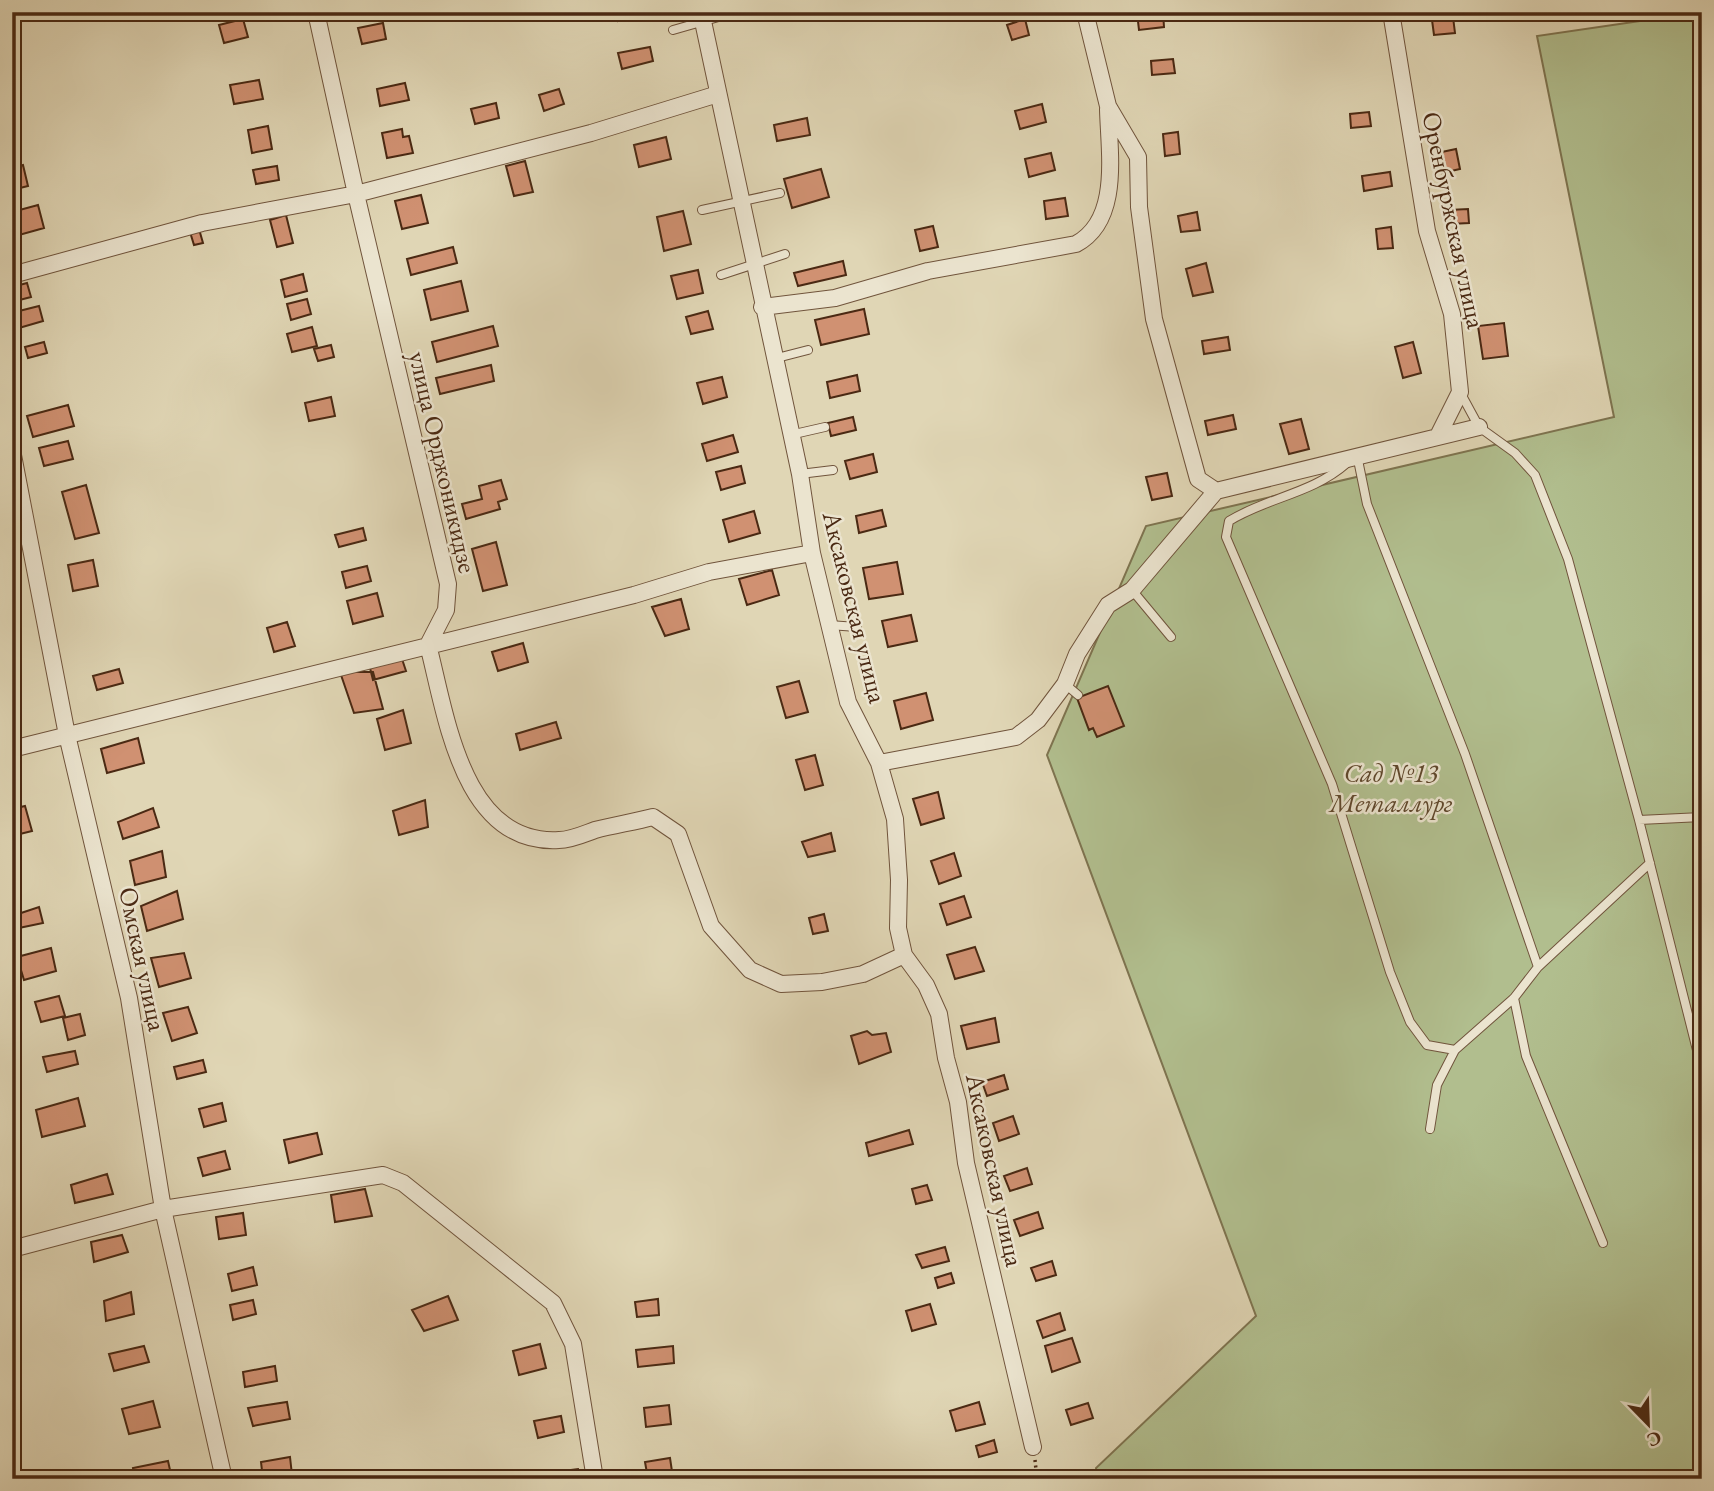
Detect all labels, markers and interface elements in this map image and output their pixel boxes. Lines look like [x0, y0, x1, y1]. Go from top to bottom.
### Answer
street label: Оренбуржская улица [1414, 109, 1494, 332]
street label: улица Орджоникидзе [401, 348, 485, 576]
street label: Аксаковская улица [815, 507, 895, 707]
park label: Сад №13 Металлург [1327, 756, 1453, 820]
street label: Омская улица [111, 884, 175, 1035]
street label: Аксаковская улица [958, 1069, 1032, 1270]
north arrow [1612, 1390, 1682, 1460]
text: С [1643, 1425, 1666, 1453]

